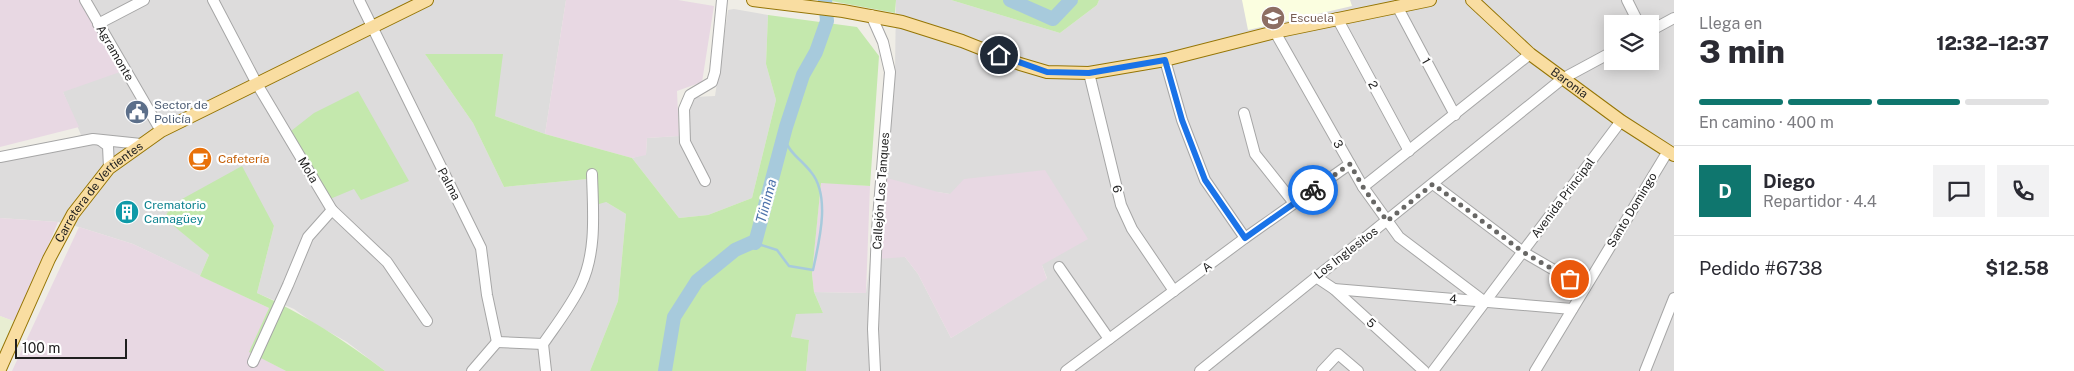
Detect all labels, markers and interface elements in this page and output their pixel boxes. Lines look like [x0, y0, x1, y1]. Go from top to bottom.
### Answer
school or university icon: Escuela [1260, 5, 1286, 31]
place label: Escuela [1290, 11, 1334, 25]
text: Llega en [1699, 14, 1762, 33]
map controls [1604, 15, 1659, 70]
button: layers [1604, 15, 1659, 70]
street label: Agramonte [93, 23, 137, 84]
text: 12:32–12:37 [1936, 32, 2049, 54]
text: 3 min [1699, 33, 1785, 70]
pin [978, 34, 1020, 76]
icon: home [985, 41, 1013, 69]
street label: 1 [1419, 55, 1433, 67]
street label: Baronía [1548, 65, 1591, 101]
street label: 2 [1365, 78, 1381, 92]
place label: Sector de Policía [154, 98, 208, 126]
public building icon: Sector de Policía [124, 99, 150, 125]
text: En camino · 400 m [1699, 113, 1834, 132]
street label: Callejón Los Tanques [870, 132, 892, 250]
street label: 3 [1330, 137, 1346, 151]
street label: Carretera de Vertientes [52, 139, 146, 245]
cafe icon: Cafetería [187, 146, 213, 172]
place label: Cafetería [218, 152, 269, 166]
street label: Mola [295, 155, 321, 185]
street label: Avenida Principal [1528, 155, 1598, 241]
street label: Palma [435, 165, 463, 203]
courier [1288, 165, 1338, 215]
button: chat [1933, 165, 1985, 217]
button: phone [1997, 165, 2049, 217]
street label: Santo Domingo [1604, 170, 1660, 250]
text: Diego [1763, 170, 1815, 192]
icon: bike [1299, 176, 1327, 204]
water label: Tíinima [752, 177, 780, 225]
text: D [1718, 180, 1732, 202]
street label: 6 [1109, 184, 1125, 194]
text: Repartidor · 4.4 [1763, 192, 1877, 211]
place label: Crematorio Camagüey [144, 198, 206, 226]
building icon: Crematorio Camagüey [114, 199, 140, 225]
street label: Los Inglesitos [1311, 224, 1381, 282]
text: Pedido #6738 [1699, 257, 1823, 279]
text: $12.58 [1985, 257, 2049, 279]
pin [1549, 258, 1591, 300]
street label: A [1199, 259, 1215, 275]
icon: bag [1556, 265, 1584, 293]
street label: 4 [1449, 292, 1458, 306]
street label: 5 [1363, 315, 1379, 331]
scale bar [15, 336, 128, 359]
text: 100 m [22, 340, 60, 356]

